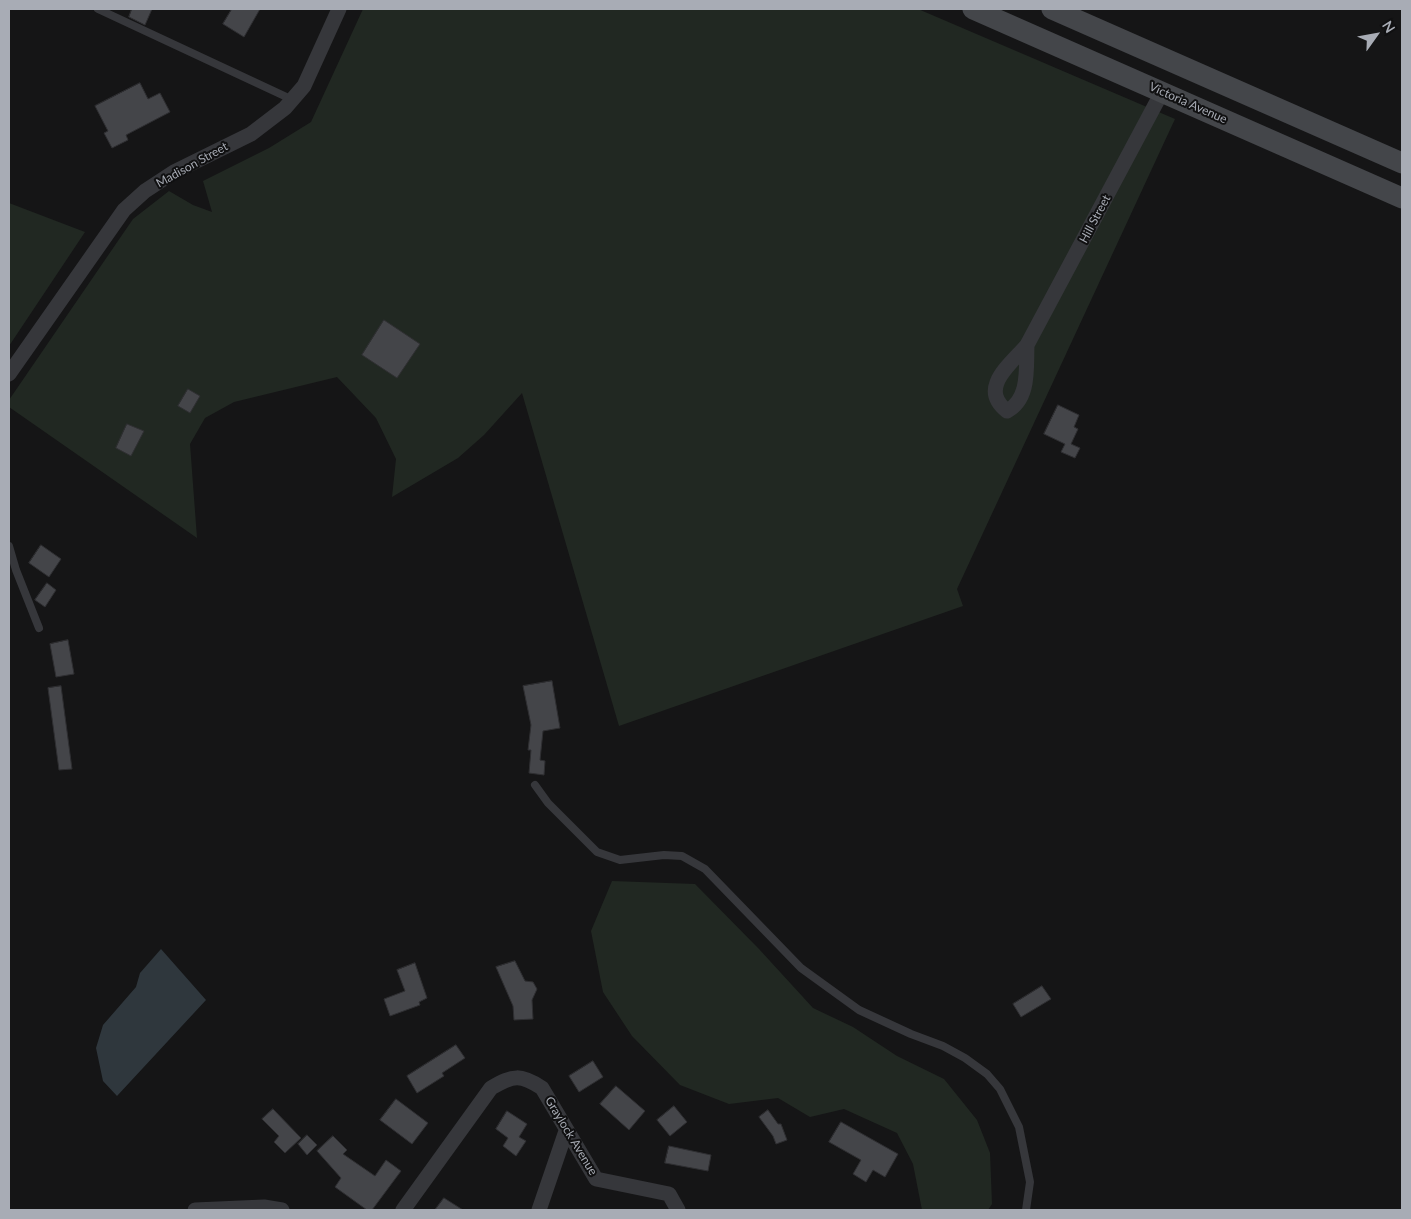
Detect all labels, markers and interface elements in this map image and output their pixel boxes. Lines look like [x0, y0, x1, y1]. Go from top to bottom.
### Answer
north arrow [1351, 10, 1401, 60]
text: N [1379, 18, 1399, 36]
street label: Victoria Avenue [1147, 79, 1229, 127]
street label: Madison Street [154, 139, 230, 191]
street label: Hill Street [1076, 193, 1114, 245]
street label: Graylock Avenue [542, 1094, 600, 1178]

